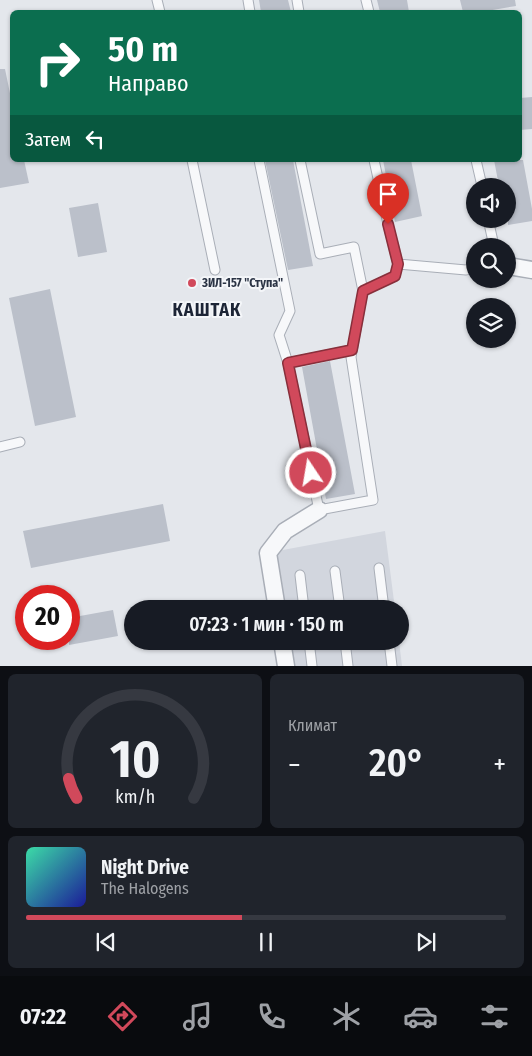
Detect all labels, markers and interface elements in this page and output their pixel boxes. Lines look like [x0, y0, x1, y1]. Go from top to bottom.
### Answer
text: 50 m [108, 28, 178, 70]
icon: right [25, 30, 90, 95]
text: Направо [108, 70, 189, 97]
icon: left [81, 125, 109, 153]
text: Затем [25, 128, 71, 151]
pin [367, 173, 409, 224]
map controls [466, 178, 516, 348]
button: sound [466, 178, 516, 228]
icon: arrive [374, 180, 402, 208]
button: search [466, 238, 516, 288]
place label: ЗИЛ-157 "Ступа" [201, 276, 283, 290]
marker: ЗИЛ-157 "Ступа" [186, 277, 198, 289]
button: layers [466, 298, 516, 348]
district label: КАШТАК [173, 299, 241, 321]
position arrow [284, 446, 336, 498]
speed limit sign: 20 [15, 585, 80, 650]
text: 07:23 · 1 мин · 150 m [189, 613, 344, 636]
text: Климат [288, 716, 337, 735]
text: 10 [110, 728, 160, 791]
text: 20° [369, 740, 425, 786]
text: − [288, 748, 301, 781]
text: + [493, 748, 506, 781]
text: km/h [115, 786, 155, 808]
text: Night Drive [101, 856, 189, 879]
text: The Halogens [101, 879, 189, 898]
icon: previous [92, 928, 120, 956]
icon: pause [252, 928, 280, 956]
icon: next [412, 928, 440, 956]
icon: directions [105, 999, 140, 1034]
icon: music [180, 999, 215, 1034]
icon: phone [254, 999, 289, 1034]
icon: climate [329, 999, 364, 1034]
icon: car [403, 999, 438, 1034]
icon: filters [477, 999, 512, 1034]
text: 07:22 [20, 1003, 66, 1030]

